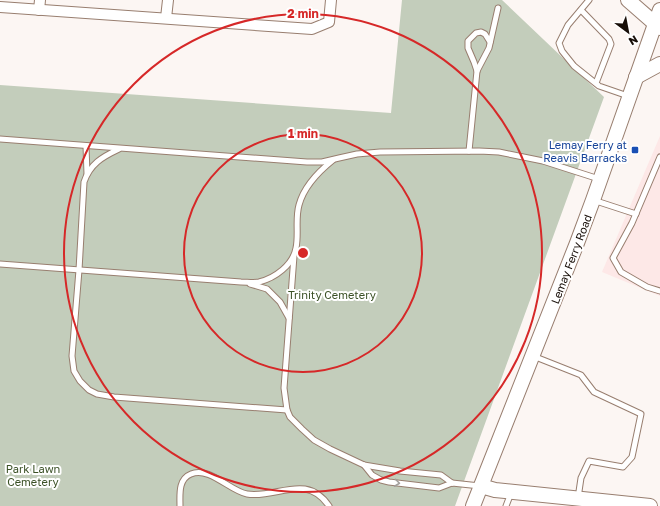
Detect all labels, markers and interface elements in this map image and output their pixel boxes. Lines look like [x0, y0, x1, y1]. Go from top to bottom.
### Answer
text: 2 min [287, 6, 319, 21]
north arrow [608, 12, 648, 52]
text: N [627, 33, 641, 49]
text: 1 min [288, 126, 318, 141]
place label: Lemay Ferry at Reavis Barracks [543, 138, 627, 164]
marker: Lemay Ferry at Reavis Barracks [630, 145, 640, 155]
street label: Lemay Ferry Road [548, 212, 594, 306]
centre of rings [296, 246, 310, 260]
park label: Trinity Cemetery [288, 288, 376, 301]
park label: Park Lawn Cemetery [6, 462, 60, 488]
one-way arrow [394, 478, 400, 487]

